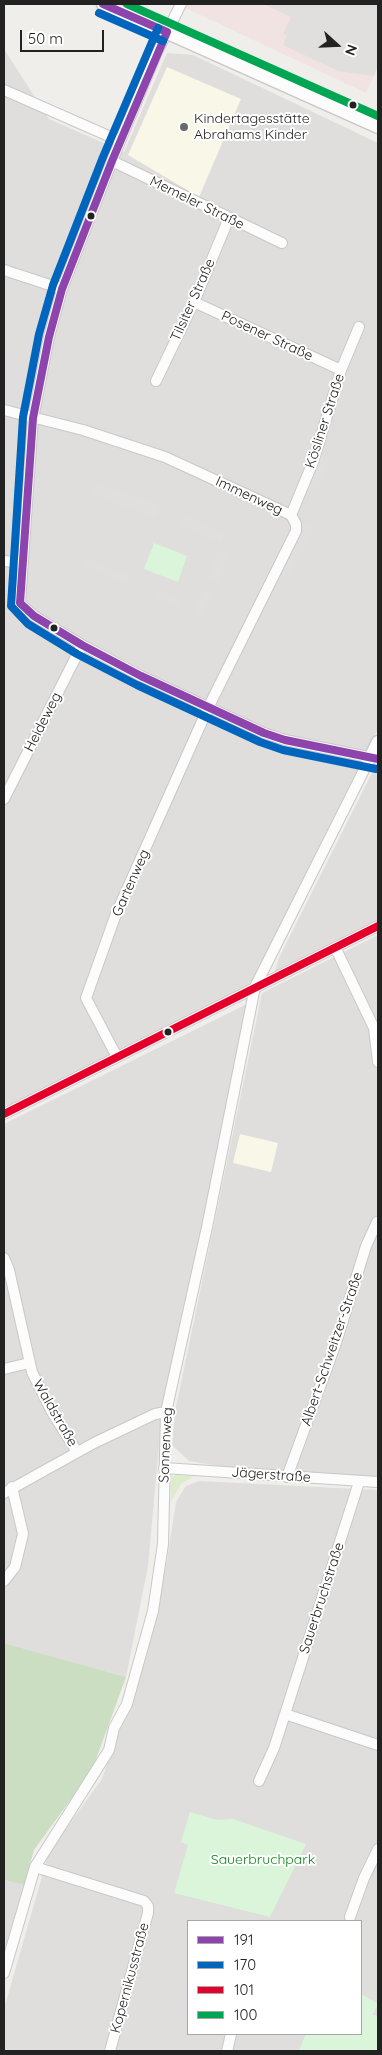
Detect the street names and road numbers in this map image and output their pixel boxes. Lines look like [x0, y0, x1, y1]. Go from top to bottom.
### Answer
street label: Memeler Straße [147, 173, 247, 233]
street label: Tilsiter Straße [167, 256, 219, 344]
street label: Posener Straße [219, 307, 315, 365]
street label: Kösliner Straße [302, 372, 348, 470]
street label: Immenweg [213, 473, 285, 519]
street label: Heideweg [21, 689, 65, 755]
street label: Gartenweg [109, 847, 153, 919]
street label: Albert-Schweitzer-Straße [298, 1270, 366, 1428]
street label: Waldstraße [29, 1376, 81, 1450]
street label: Sonnenweg [156, 1407, 176, 1483]
street label: Jägerstraße [231, 1464, 311, 1486]
street label: Sauerbruchstraße [296, 1540, 348, 1656]
street label: Kopernikusstraße [107, 1921, 153, 2035]

